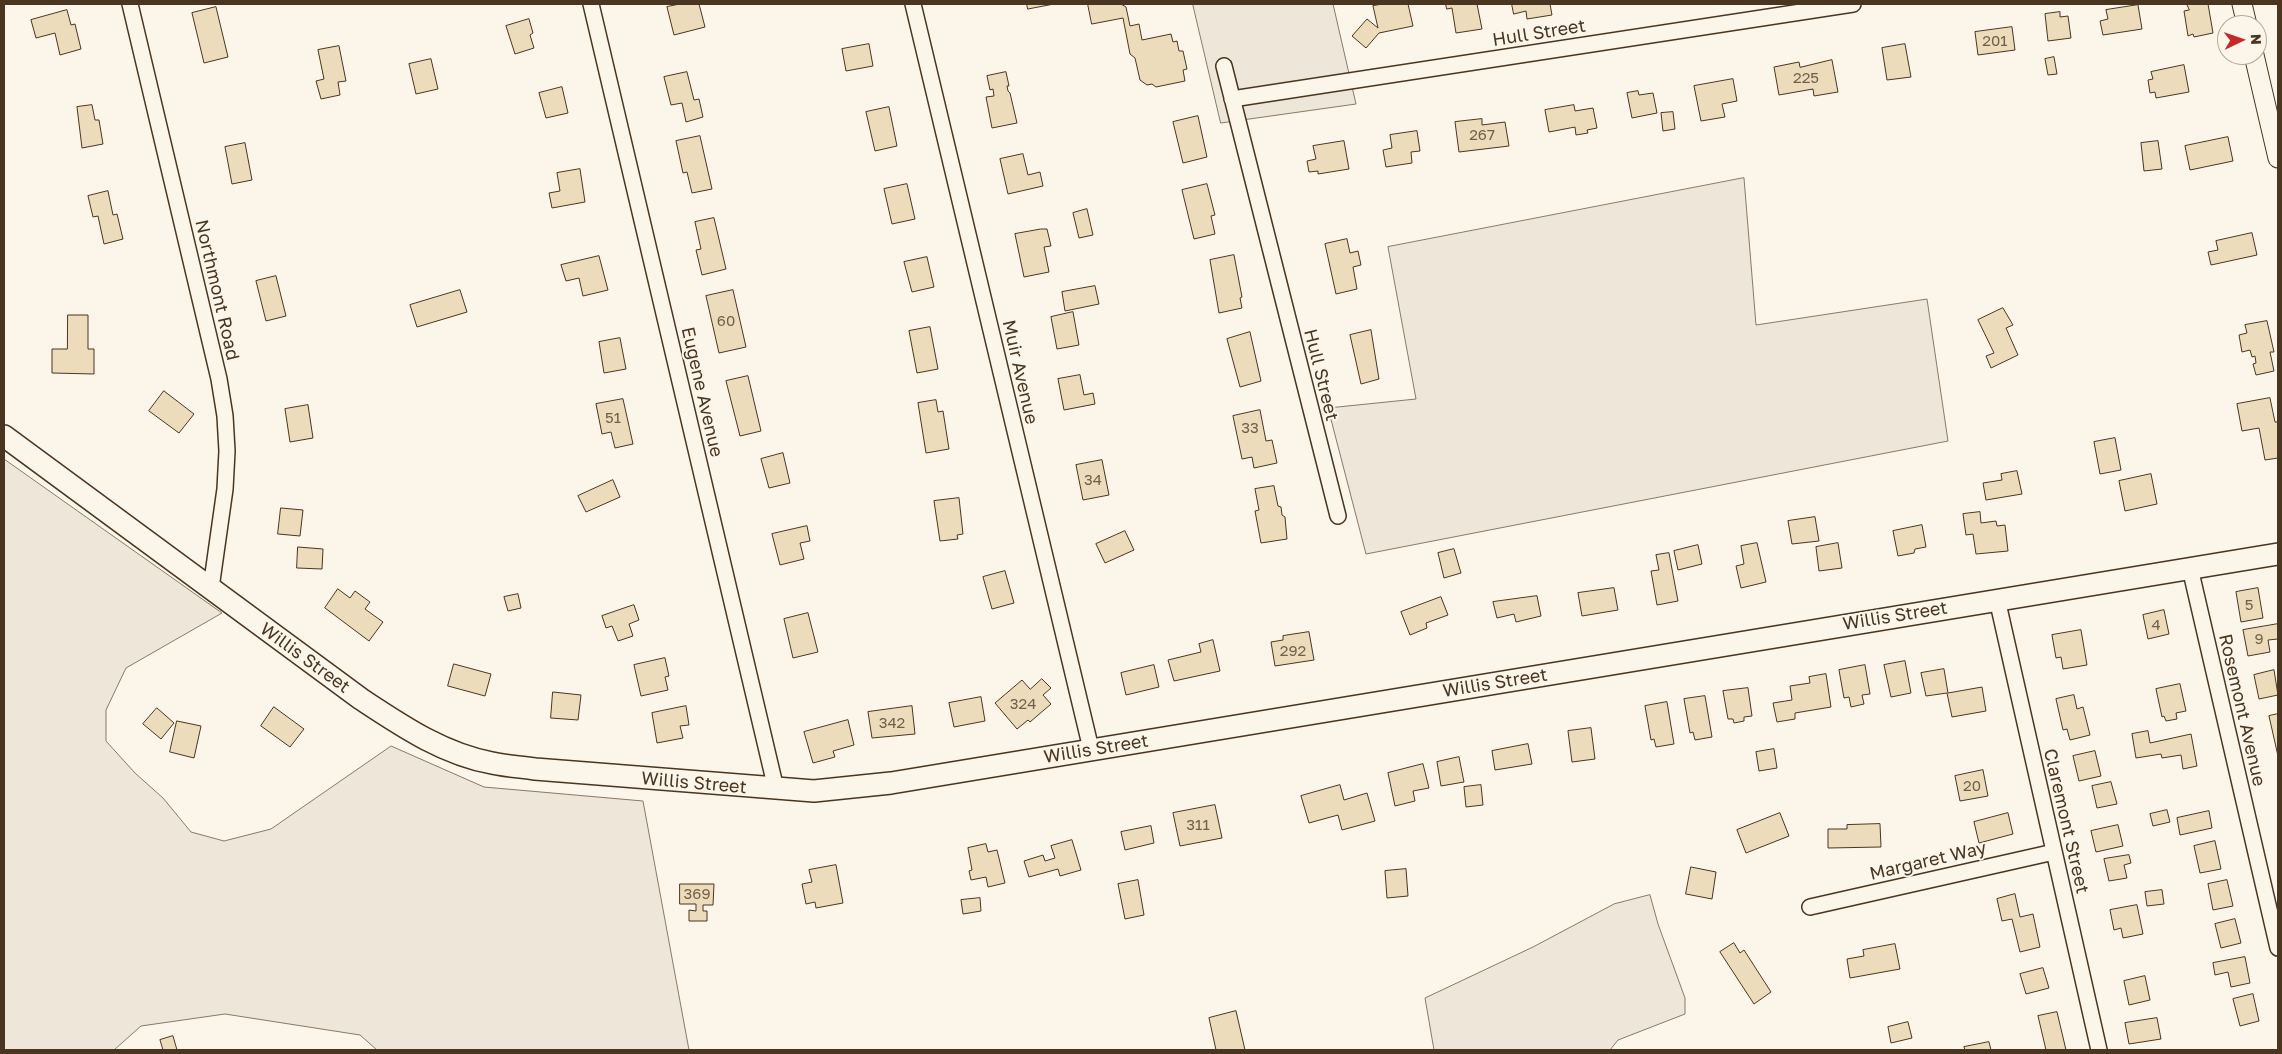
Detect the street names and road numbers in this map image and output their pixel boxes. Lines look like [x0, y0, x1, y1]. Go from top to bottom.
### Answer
street label: Hull Street [1491, 15, 1587, 51]
street label: Northmont Road [190, 218, 244, 362]
street label: Muir Avenue [998, 318, 1042, 426]
street label: Eugene Avenue [677, 325, 727, 459]
street label: Hull Street [1299, 327, 1343, 423]
street label: Willis Street [1841, 597, 1949, 635]
street label: Willis Street [256, 618, 354, 698]
street label: Rosemont Avenue [2214, 632, 2270, 788]
street label: Willis Street [1441, 664, 1549, 702]
street label: Willis Street [1042, 730, 1150, 768]
street label: Claremont Street [2039, 746, 2093, 896]
street label: Willis Street [640, 768, 748, 798]
street label: Margaret Way [1868, 837, 1988, 885]

